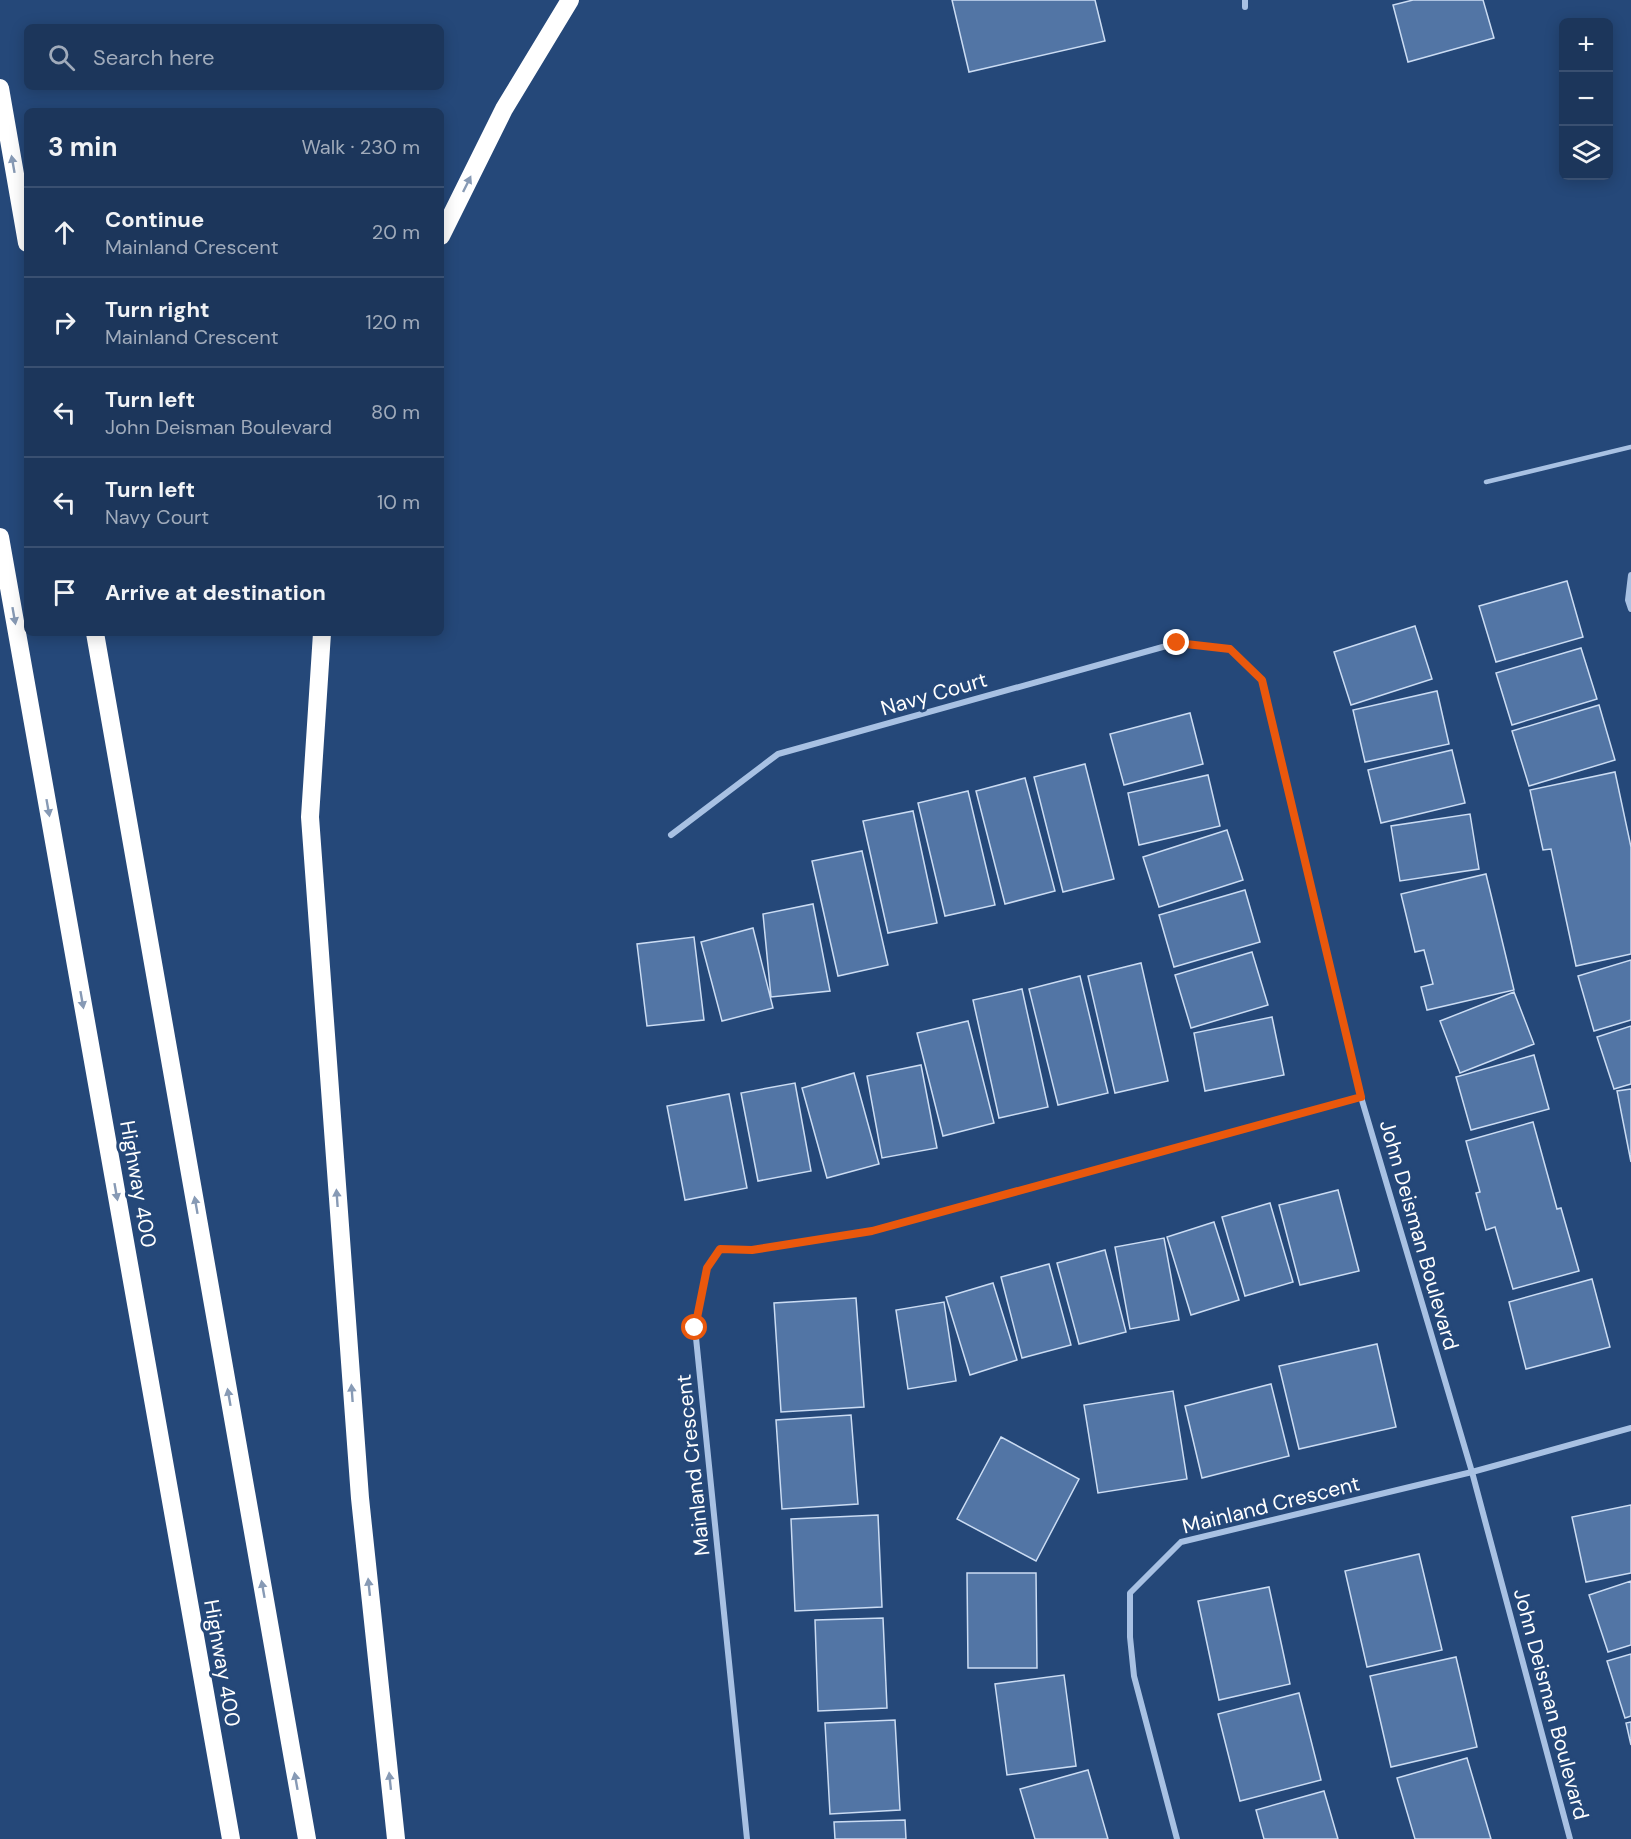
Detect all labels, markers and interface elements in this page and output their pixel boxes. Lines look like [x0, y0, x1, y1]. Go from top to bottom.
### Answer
map controls [1559, 18, 1613, 180]
button: + [1559, 18, 1613, 72]
search box [24, 24, 444, 90]
icon: search [45, 41, 78, 74]
text: Search here [93, 43, 214, 72]
button: − [1559, 72, 1613, 126]
button: layers [1559, 126, 1613, 180]
text: 3 min [48, 130, 117, 164]
text: Walk · 230 m [301, 134, 420, 160]
one-way arrow [8, 155, 17, 174]
one-way arrow [462, 175, 471, 192]
text: Continue [105, 205, 204, 234]
icon: ahead [48, 216, 81, 249]
text: 20 m [372, 219, 420, 245]
text: Mainland Crescent [105, 234, 279, 260]
text: Turn right [105, 295, 210, 324]
icon: right [48, 306, 81, 339]
text: 120 m [366, 309, 420, 335]
text: Mainland Crescent [105, 324, 279, 350]
text: Turn left [105, 385, 195, 414]
icon: left [48, 396, 81, 429]
text: 80 m [371, 399, 420, 425]
text: John Deisman Boulevard [105, 414, 332, 440]
text: Turn left [105, 475, 195, 504]
icon: left [48, 486, 81, 519]
text: 10 m [377, 489, 420, 515]
text: Navy Court [105, 504, 209, 530]
icon: arrive [48, 576, 81, 609]
text: Arrive at destination [105, 578, 326, 607]
one-way arrow [10, 606, 19, 625]
route end [1163, 629, 1189, 655]
street label: Navy Court [878, 665, 990, 723]
one-way arrow [44, 798, 53, 817]
one-way arrow [78, 990, 87, 1009]
street label: John Deisman Boulevard [1373, 1117, 1465, 1353]
street label: Highway 400 [113, 1118, 163, 1250]
one-way arrow [112, 1182, 121, 1201]
one-way arrow [332, 1189, 342, 1208]
one-way arrow [191, 1195, 200, 1214]
route start [681, 1314, 707, 1340]
street label: Mainland Crescent [670, 1373, 716, 1557]
one-way arrow [347, 1383, 357, 1402]
one-way arrow [224, 1388, 233, 1407]
street label: Mainland Crescent [1179, 1469, 1363, 1541]
one-way arrow [364, 1577, 374, 1596]
one-way arrow [258, 1580, 267, 1599]
street label: John Deisman Boulevard [1507, 1585, 1595, 1823]
street label: Highway 400 [197, 1597, 247, 1729]
one-way arrow [385, 1771, 394, 1790]
one-way arrow [292, 1772, 301, 1791]

